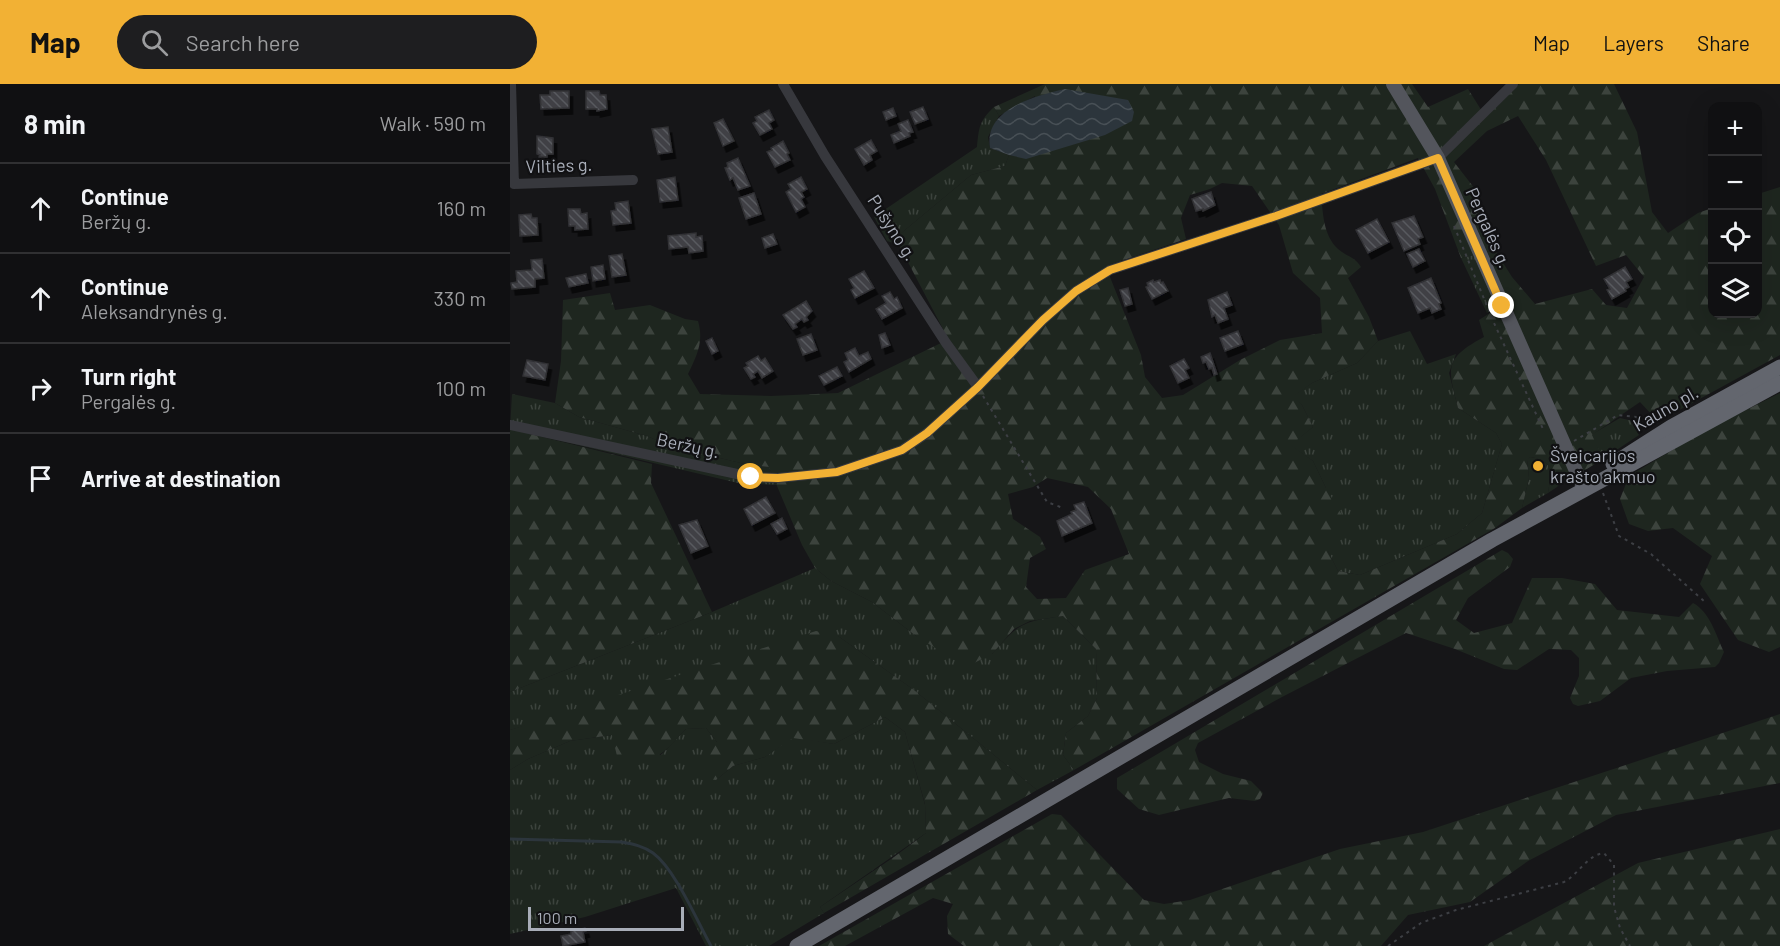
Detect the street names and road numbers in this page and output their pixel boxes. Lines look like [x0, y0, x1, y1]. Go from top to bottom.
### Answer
street label: Vilties g. [525, 153, 593, 177]
street label: Pergalės g. [1461, 184, 1516, 271]
street label: Pušyno g. [863, 190, 922, 265]
street label: Kauno pl. [1629, 381, 1702, 436]
street label: Beržų g. [655, 428, 722, 462]

